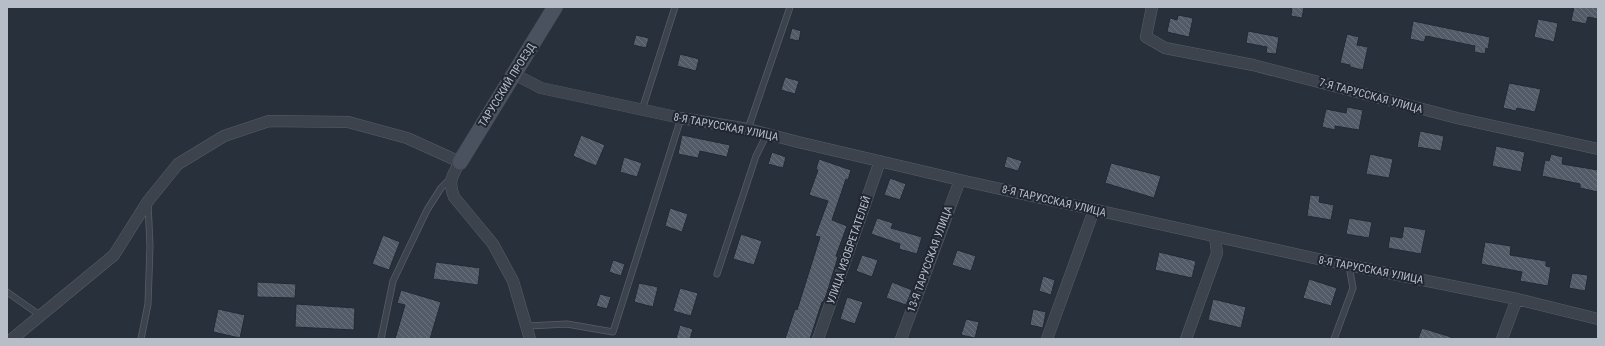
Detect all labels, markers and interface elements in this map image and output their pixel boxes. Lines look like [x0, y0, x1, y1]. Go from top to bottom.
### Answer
street label: ТАРУССКИЙ ПРОЕЗД [476, 41, 538, 129]
street label: 7-Я ТАРУССКАЯ УЛИЦА [1318, 76, 1425, 116]
street label: 8-Я ТАРУССКАЯ УЛИЦА [672, 110, 780, 144]
street label: 8-Я ТАРУССКАЯ УЛИЦА [1001, 183, 1108, 219]
street label: УЛИЦА ИЗОБРЕТАТЕЛЕЙ [824, 194, 874, 306]
street label: 13-Я ТАРУССКАЯ УЛИЦА [905, 203, 956, 314]
street label: 8-Я ТАРУССКАЯ УЛИЦА [1317, 253, 1425, 287]

